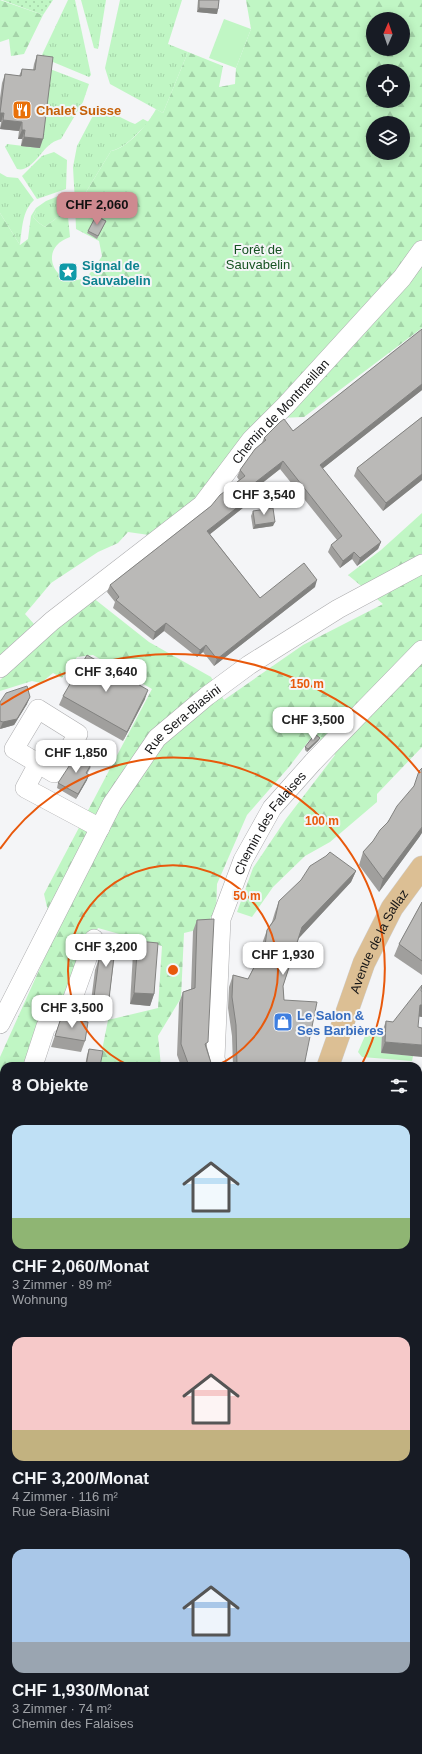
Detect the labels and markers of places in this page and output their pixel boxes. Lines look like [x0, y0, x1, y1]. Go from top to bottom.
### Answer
restaurant icon: Chalet Suisse [11, 99, 33, 121]
place label: Chalet Suisse [36, 103, 121, 118]
pin: CHF 2,060 [51, 192, 143, 226]
place label: Signal de Sauvabelin [82, 258, 151, 288]
place icon: Signal de Sauvabelin [57, 261, 79, 283]
pin: CHF 3,540 [218, 482, 310, 516]
pin: CHF 3,640 [60, 659, 152, 693]
pin: CHF 3,500 [267, 707, 359, 741]
pin: CHF 1,850 [30, 740, 122, 774]
pin: CHF 3,200 [60, 934, 152, 968]
pin: CHF 1,930 [237, 942, 329, 976]
centre of rings [166, 963, 180, 977]
pin: CHF 3,500 [26, 995, 118, 1029]
place label: Le Salon & Ses Barbières [297, 1008, 384, 1038]
shop icon: Le Salon & Ses Barbières [272, 1011, 294, 1033]

